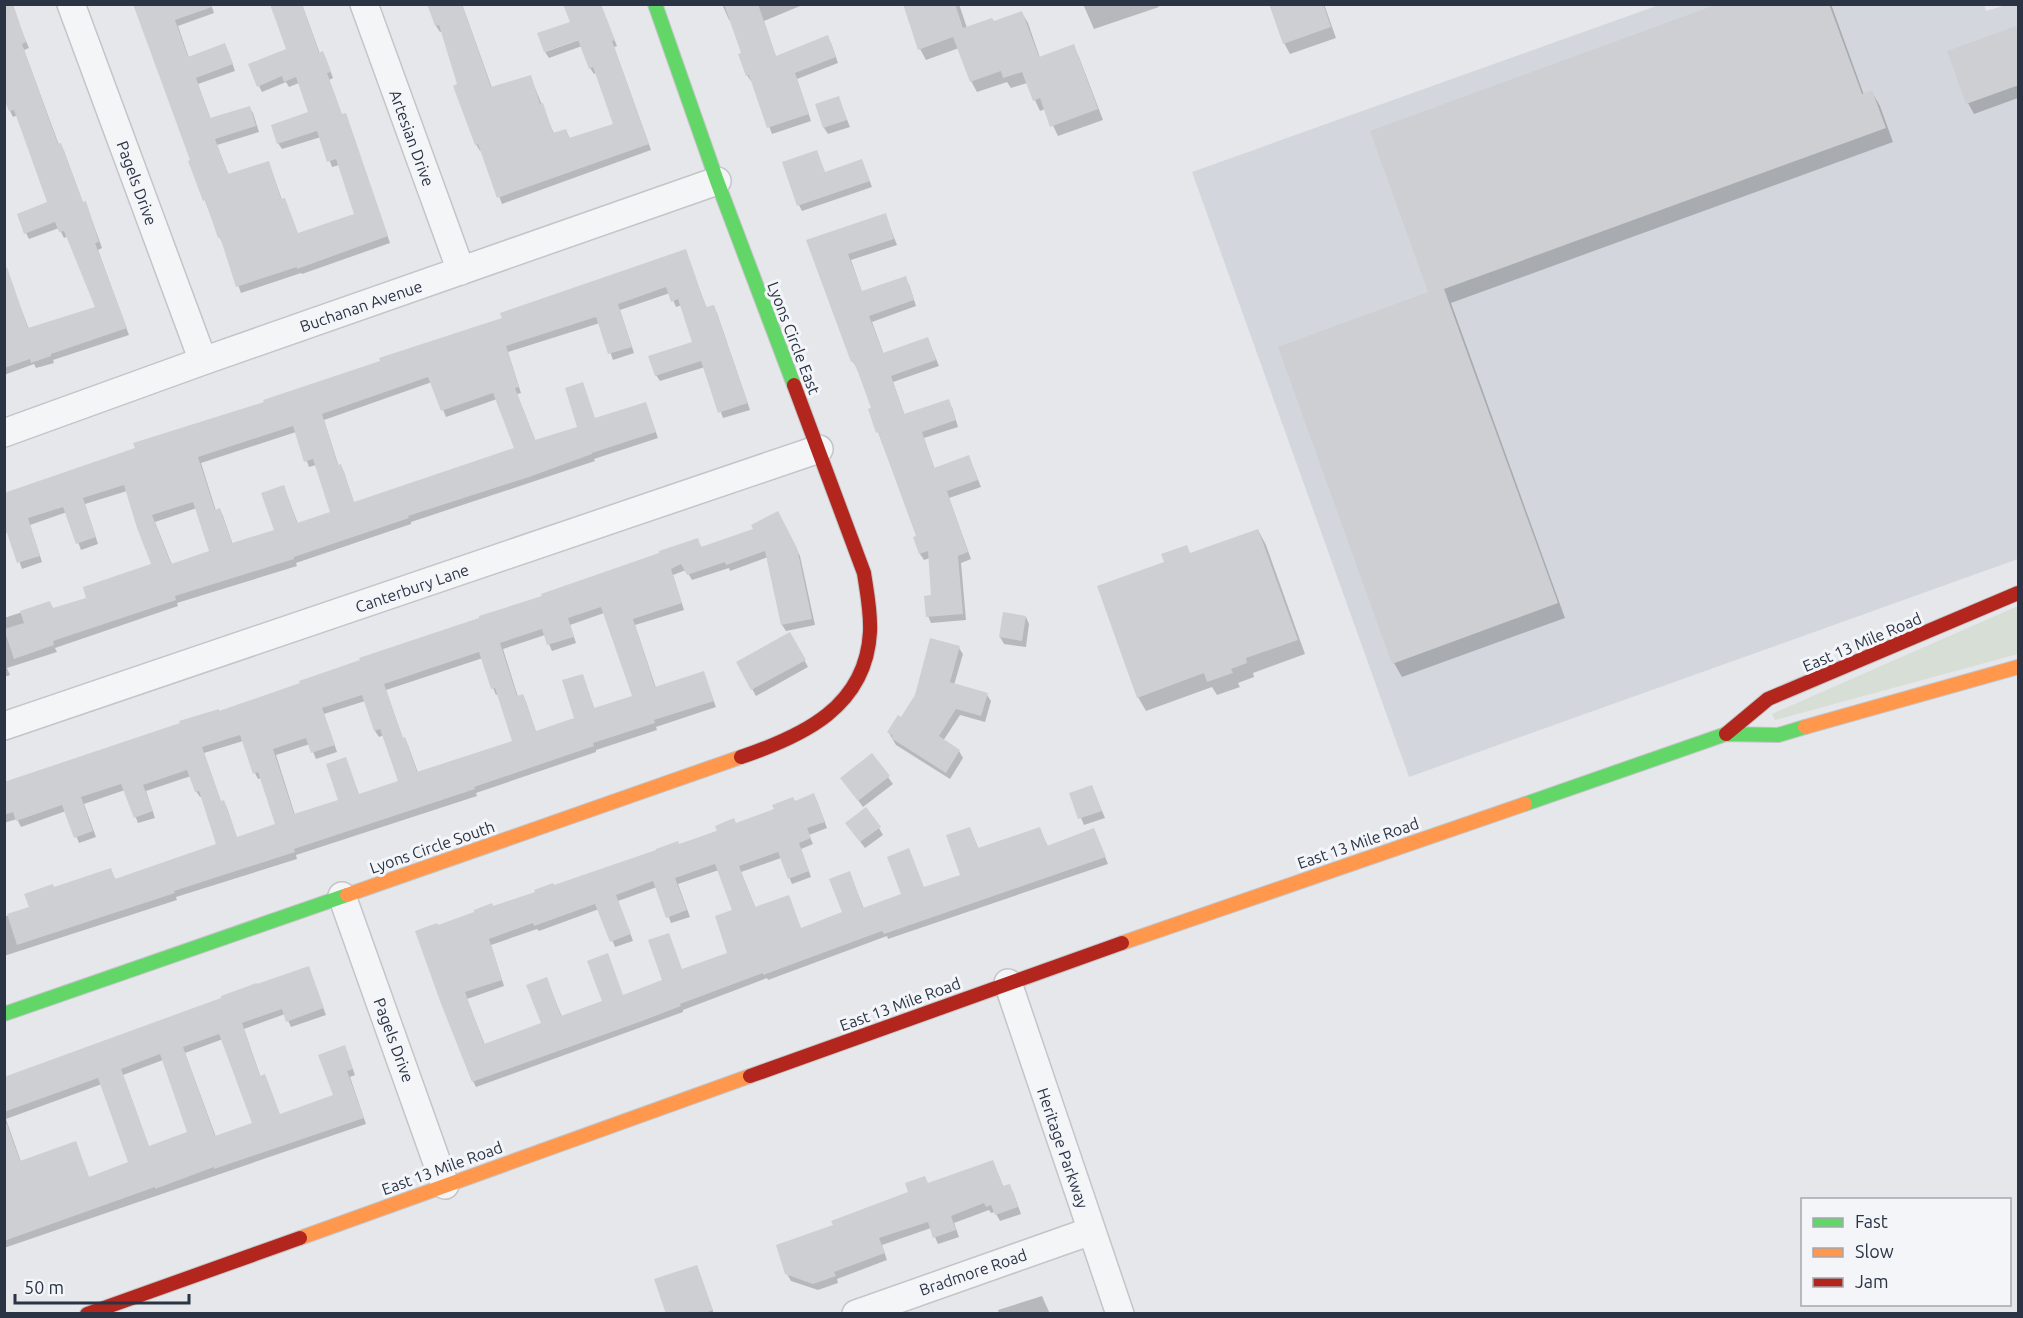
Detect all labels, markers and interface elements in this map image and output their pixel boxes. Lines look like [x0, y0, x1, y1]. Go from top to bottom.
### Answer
street label: Artesian Drive [386, 87, 438, 189]
street label: Pagels Drive [113, 138, 161, 228]
street label: Buchanan Avenue [297, 277, 425, 335]
street label: Lyons Circle East [764, 279, 824, 397]
street label: Canterbury Lane [353, 560, 471, 616]
street label: East 13 Mile Road [1800, 609, 1924, 675]
street label: East 13 Mile Road [1295, 814, 1421, 872]
street label: Lyons Circle South [367, 817, 497, 877]
street label: East 13 Mile Road [837, 974, 963, 1034]
street label: Pagels Drive [370, 995, 418, 1085]
street label: Heritage Parkway [1034, 1085, 1092, 1211]
street label: East 13 Mile Road [379, 1138, 505, 1198]
legend [1801, 1198, 2011, 1306]
text: Fast [1855, 1211, 1888, 1231]
text: Slow [1855, 1241, 1894, 1261]
street label: Bradmore Road [917, 1245, 1029, 1299]
scale bar [15, 1267, 189, 1305]
text: Jam [1855, 1271, 1889, 1291]
text: 50 m [24, 1277, 64, 1297]

